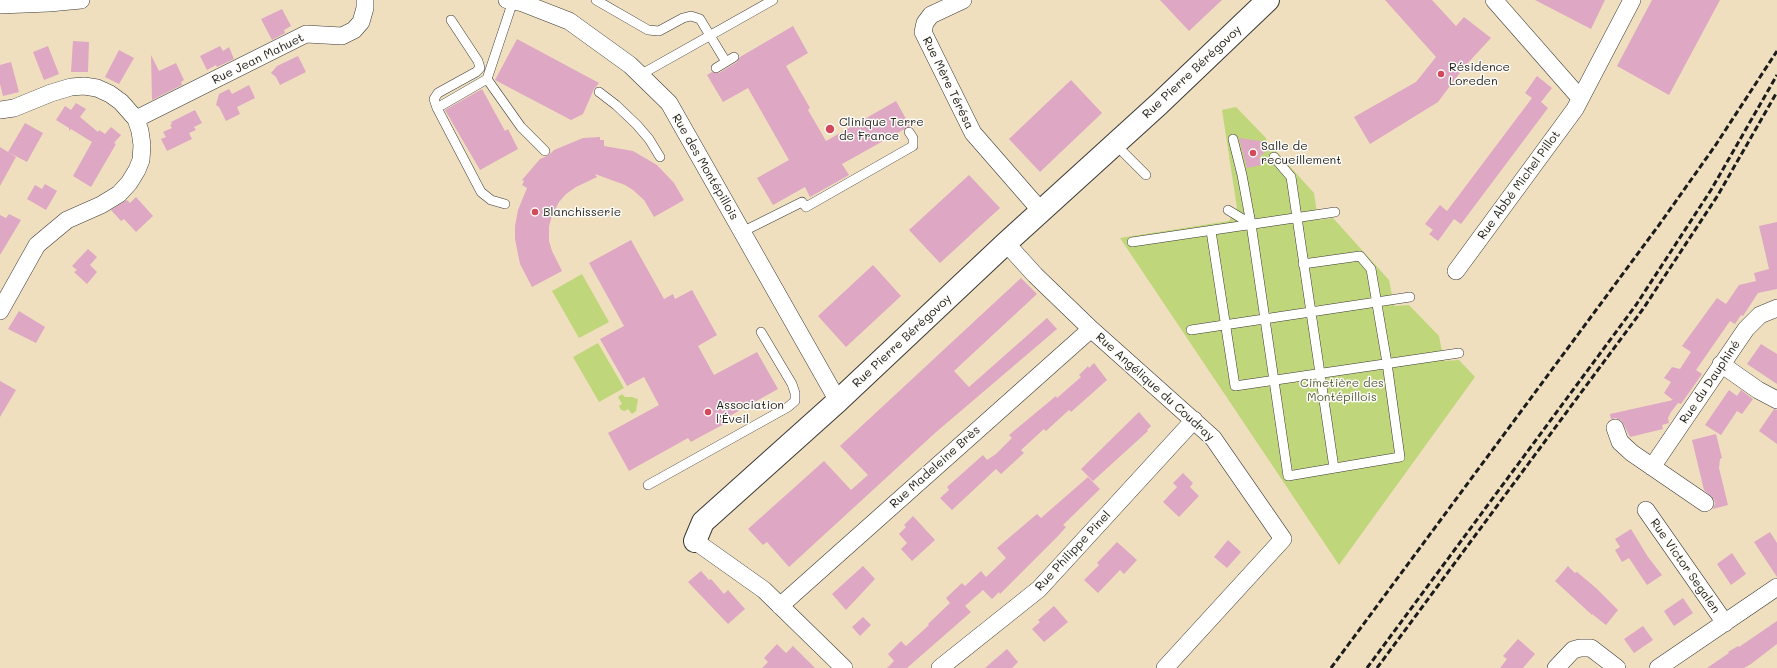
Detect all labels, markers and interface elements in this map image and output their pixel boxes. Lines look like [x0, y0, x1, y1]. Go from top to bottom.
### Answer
street label: Rue Pierre Bérégovoy [1140, 23, 1244, 121]
street label: Rue Jean Mahuet [210, 30, 306, 88]
street label: Rue Mère Térésa [919, 34, 977, 132]
place label: Résidence Loreden [1449, 60, 1510, 88]
marker: Résidence Loreden [1436, 69, 1446, 79]
street label: Rue des Montépillois [669, 111, 741, 223]
place label: Clinique Terre de France [839, 115, 924, 143]
marker: Clinique Terre de France [824, 123, 836, 135]
street label: Rue Abbé Michel Pillot [1475, 128, 1563, 242]
place label: Salle de recueillement [1261, 139, 1342, 167]
marker: Salle de recueillement [1248, 148, 1258, 158]
place label: Blanchisserie [543, 205, 621, 219]
marker: Blanchisserie [530, 207, 540, 217]
street label: Rue Pierre Bérégovoy [850, 292, 954, 390]
street label: Rue Angélique du Coudray [1093, 330, 1217, 444]
street label: Rue du Dauphiné [1677, 337, 1743, 427]
park label: Cimetière des Montépillois [1300, 376, 1384, 404]
place label: Association l'Éveil [716, 398, 784, 426]
marker: Association l'Éveil [703, 407, 713, 417]
street label: Rue Madeleine Brès [887, 423, 983, 511]
street label: Rue Philippe Pinel [1032, 508, 1114, 594]
street label: Rue Victor Segalen [1647, 516, 1723, 616]

